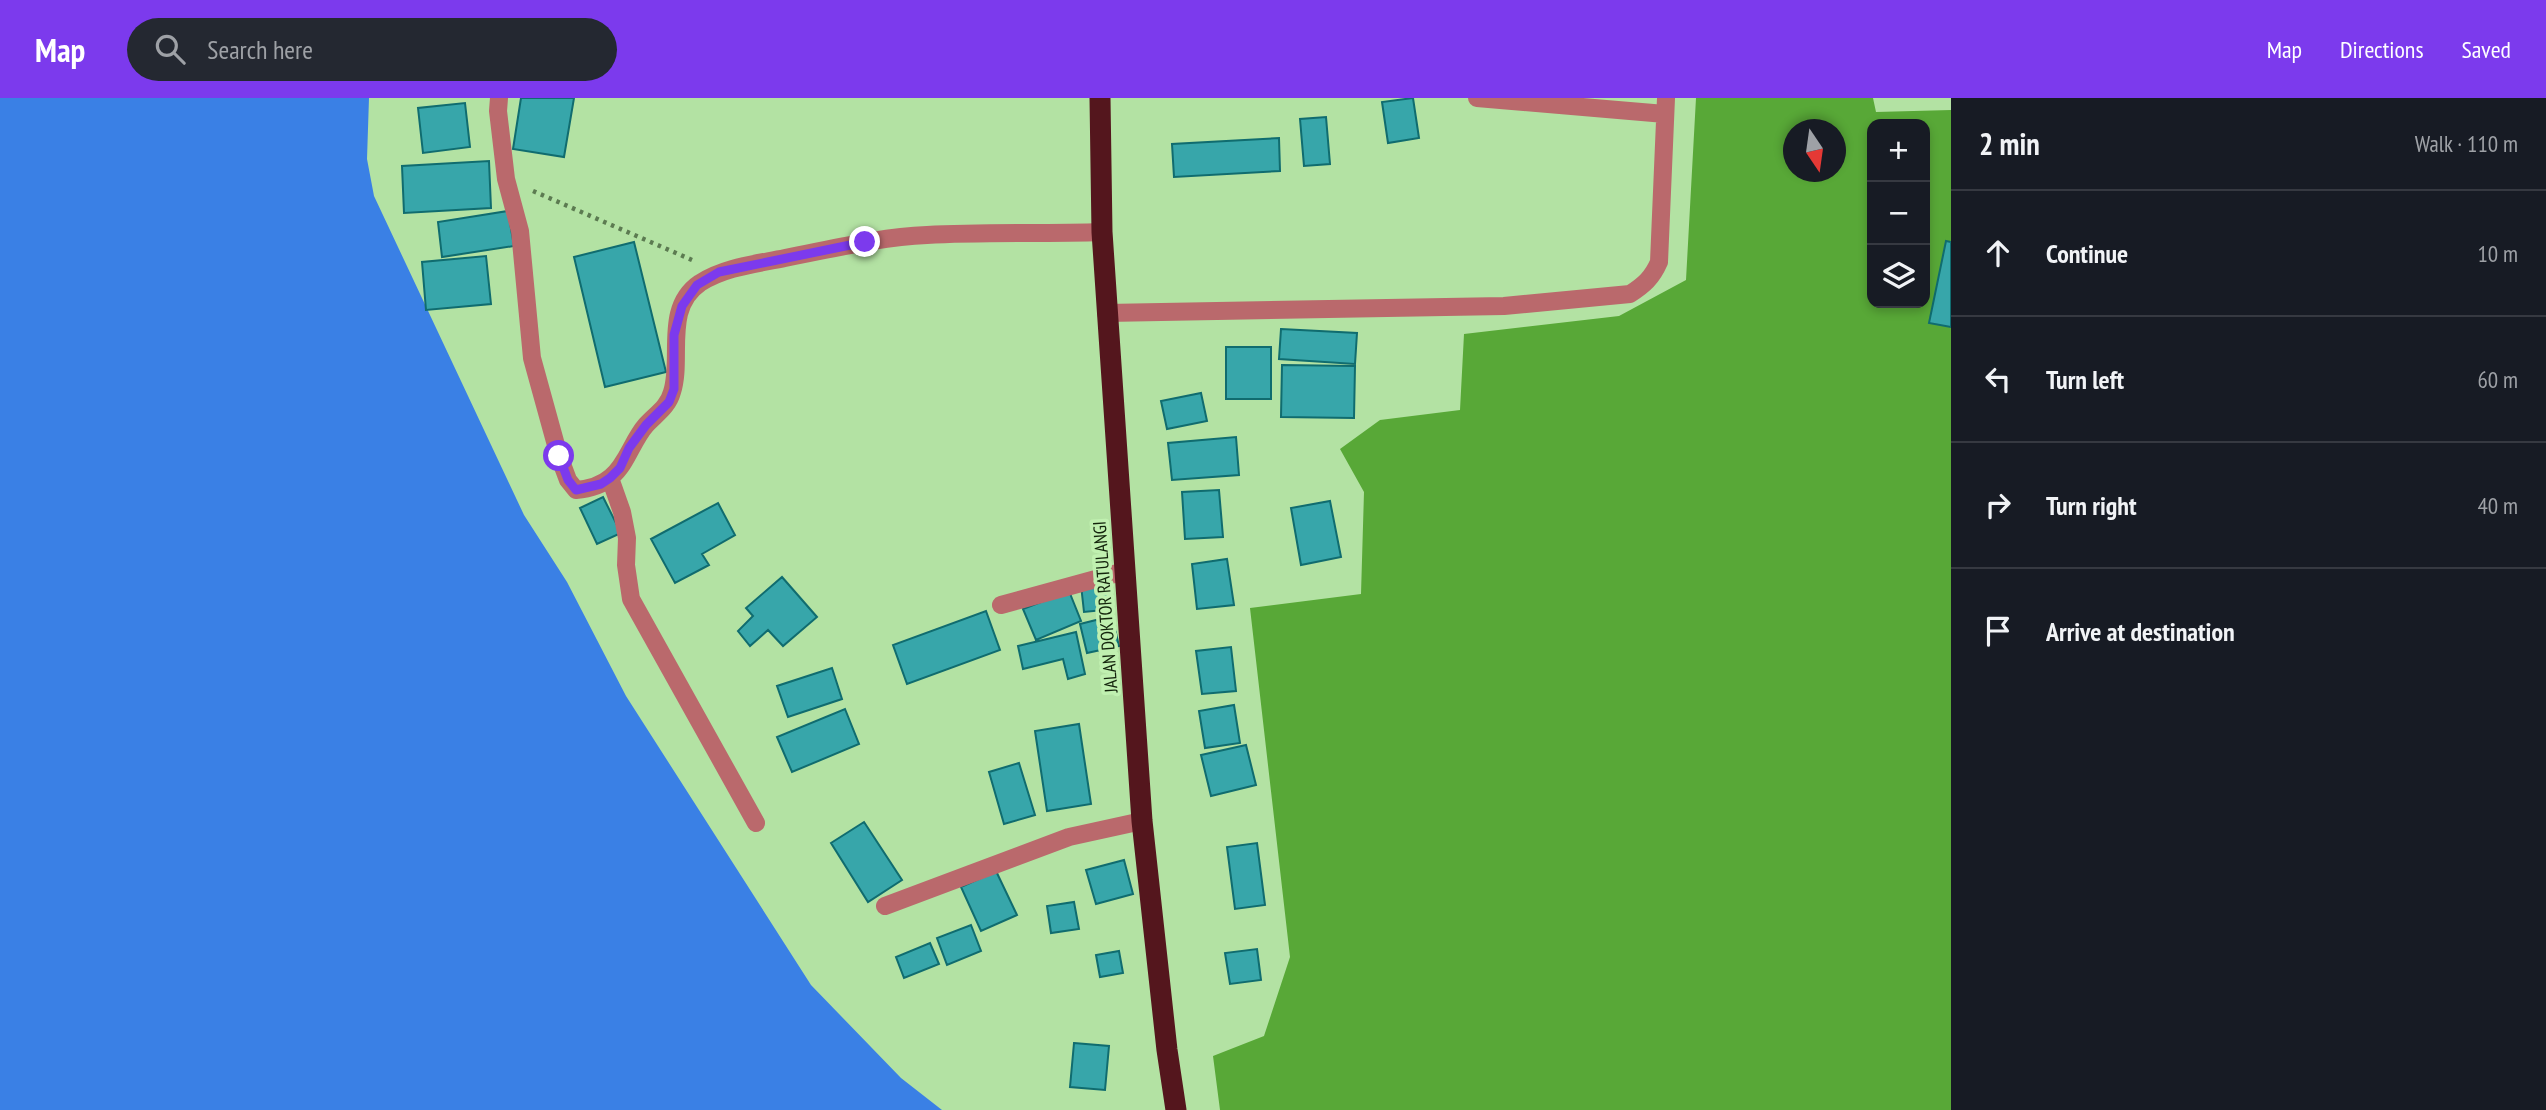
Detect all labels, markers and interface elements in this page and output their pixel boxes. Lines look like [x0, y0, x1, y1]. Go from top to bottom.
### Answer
search box [127, 18, 617, 81]
text: Map [35, 28, 85, 71]
icon: search [151, 30, 189, 68]
text: Search here [207, 33, 313, 66]
text: Map [2267, 34, 2302, 65]
text: Directions [2340, 34, 2424, 65]
text: Saved [2462, 34, 2511, 65]
north arrow [1783, 119, 1846, 182]
map controls [1867, 119, 1930, 308]
button: + [1867, 119, 1930, 182]
text: 2 min [1979, 124, 2040, 163]
text: Walk · 110 m [2415, 129, 2518, 158]
button: − [1867, 182, 1930, 245]
route end [849, 226, 880, 257]
icon: ahead [1979, 234, 2017, 272]
text: Continue [2046, 237, 2128, 270]
text: 10 m [2477, 239, 2518, 268]
button: layers [1867, 245, 1930, 308]
icon: left [1979, 360, 2017, 398]
text: Turn left [2046, 363, 2124, 396]
text: 60 m [2477, 365, 2518, 394]
route start [543, 440, 574, 471]
icon: right [1979, 486, 2017, 524]
text: Turn right [2046, 489, 2137, 522]
text: 40 m [2477, 491, 2518, 520]
street label: JALAN DOKTOR RATULANGI [1088, 520, 1123, 695]
icon: arrive [1979, 612, 2017, 650]
text: Arrive at destination [2046, 615, 2235, 648]

